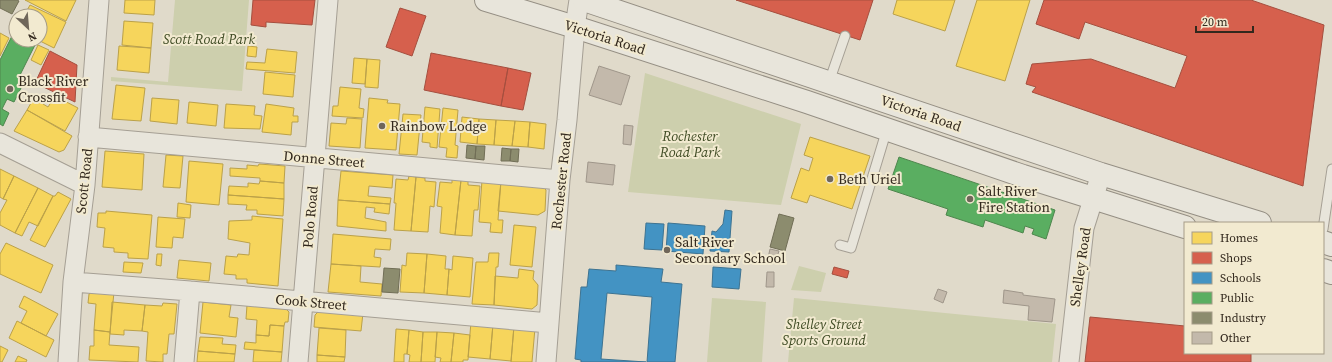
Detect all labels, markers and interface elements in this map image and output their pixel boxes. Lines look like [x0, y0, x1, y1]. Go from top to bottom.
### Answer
north arrow [8, 8, 48, 48]
scale bar [1196, 8, 1253, 34]
street label: Victoria Road [562, 14, 648, 60]
text: 20 m [1202, 14, 1228, 30]
text: N [25, 28, 39, 45]
park label: Scott Road Park [163, 29, 255, 49]
place label: Black River Crossfit [18, 71, 88, 107]
marker: Black River Crossfit [5, 84, 15, 94]
street label: Victoria Road [878, 90, 964, 136]
place label: Rainbow Lodge [390, 116, 487, 136]
marker: Rainbow Lodge [377, 121, 387, 131]
park label: Rochester Road Park [659, 126, 721, 162]
street label: Rochester Road [546, 131, 576, 231]
street label: Donne Street [283, 146, 366, 173]
street label: Scott Road [71, 147, 97, 215]
place label: Beth Uriel [838, 169, 901, 189]
marker: Beth Uriel [825, 174, 835, 184]
place label: Salt River Fire Station [978, 181, 1050, 217]
street label: Polo Road [297, 185, 323, 249]
marker: Salt River Fire Station [965, 194, 975, 204]
legend [1184, 222, 1324, 354]
street label: Shelley Road [1065, 226, 1095, 308]
text: Homes [1220, 230, 1258, 246]
place label: Salt River Secondary School [675, 232, 785, 268]
marker: Salt River Secondary School [662, 245, 672, 255]
text: Shops [1220, 250, 1252, 266]
text: Schools [1220, 270, 1261, 286]
street label: Cook Street [275, 289, 348, 315]
text: Public [1220, 290, 1254, 306]
text: Industry [1220, 310, 1267, 326]
park label: Shelley Street Sports Ground [782, 314, 867, 350]
text: Other [1220, 330, 1251, 346]

